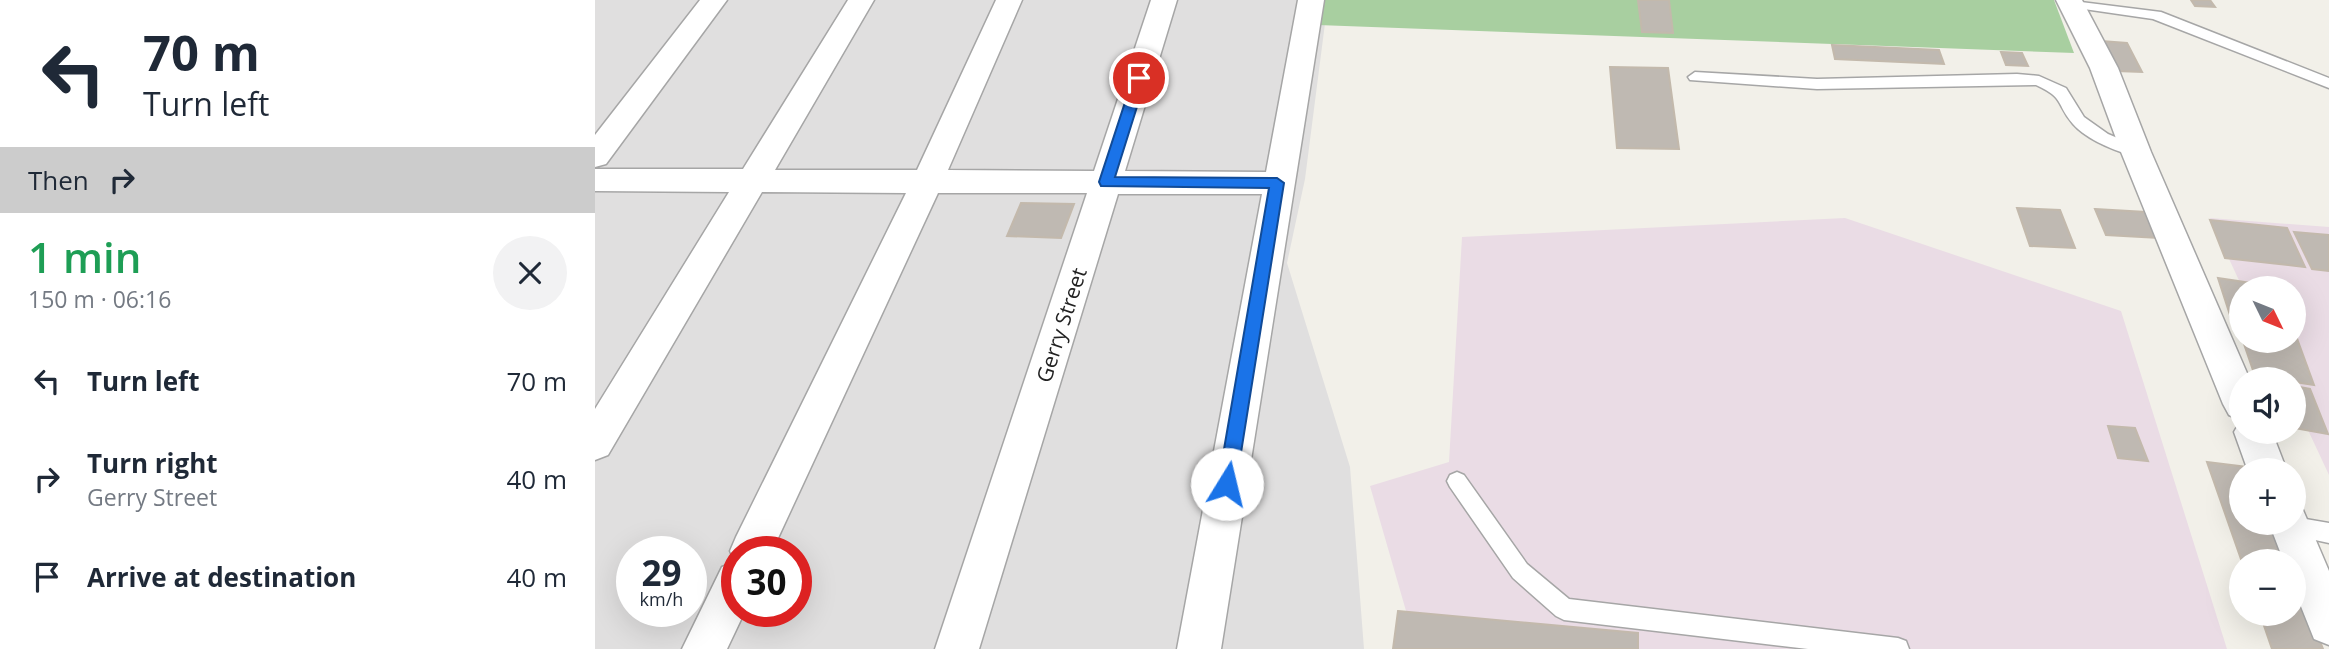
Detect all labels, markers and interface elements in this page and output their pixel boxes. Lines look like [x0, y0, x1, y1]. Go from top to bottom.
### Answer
text: 70 m [143, 19, 260, 85]
icon: left [28, 28, 119, 119]
pin [1109, 48, 1169, 108]
icon: arrive [1120, 59, 1158, 97]
text: Turn left [143, 82, 269, 125]
icon: right [103, 161, 141, 199]
text: Then [28, 162, 89, 198]
text: 1 min [28, 228, 141, 285]
button: close [493, 236, 567, 310]
street label: Gerry Street [1029, 264, 1093, 386]
north arrow [2229, 276, 2307, 354]
map controls [2229, 276, 2306, 626]
text: 150 m · 06:16 [28, 283, 171, 315]
icon: left [28, 362, 66, 400]
text: Turn left [87, 363, 199, 399]
text: 70 m [506, 363, 567, 399]
button: sound [2229, 367, 2306, 444]
text: Turn right [87, 445, 218, 481]
position arrow [1190, 447, 1264, 521]
button: + [2229, 458, 2306, 535]
icon: right [28, 460, 66, 498]
text: 40 m [506, 461, 567, 497]
text: Gerry Street [87, 481, 217, 513]
speed limit sign: 30 [721, 536, 812, 627]
text: 29 [641, 549, 682, 596]
button: − [2229, 549, 2306, 626]
icon: arrive [28, 558, 66, 596]
text: Arrive at destination [87, 559, 356, 595]
text: 40 m [506, 559, 567, 595]
text: km/h [640, 587, 683, 611]

